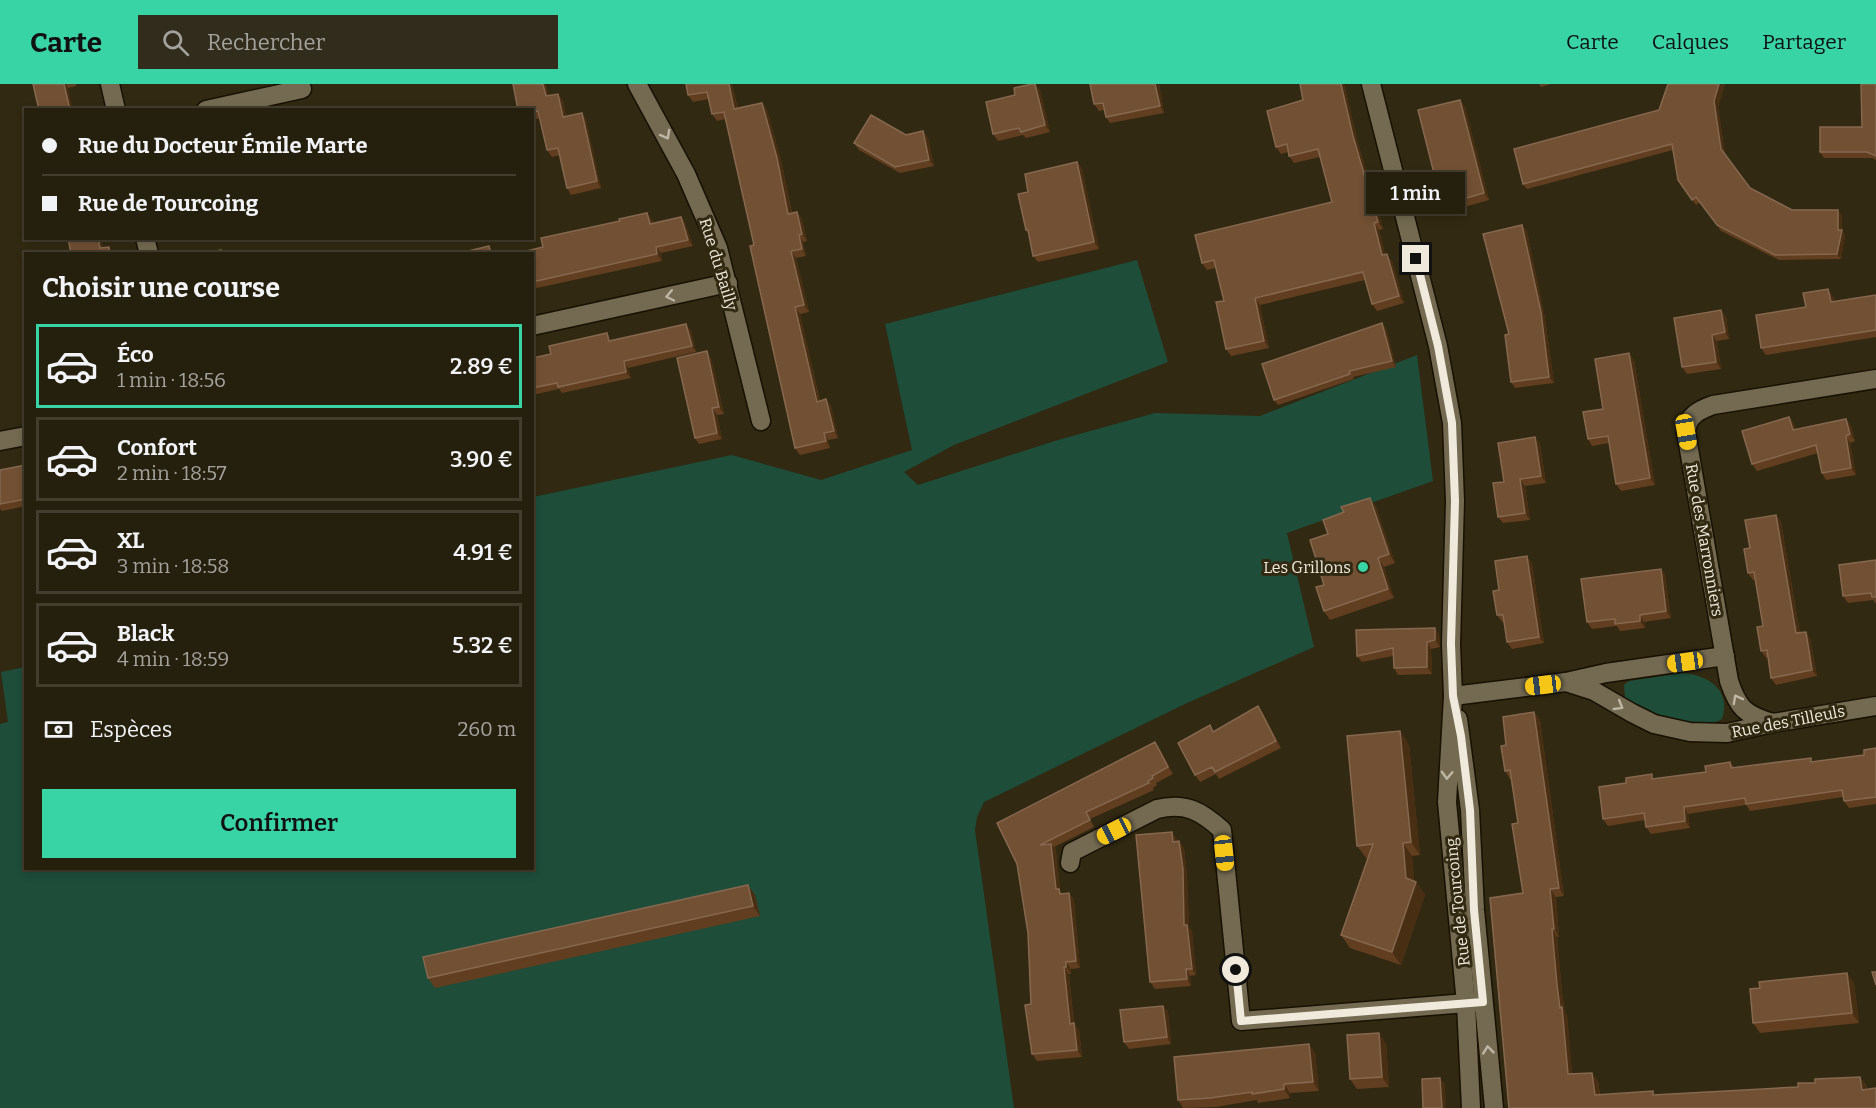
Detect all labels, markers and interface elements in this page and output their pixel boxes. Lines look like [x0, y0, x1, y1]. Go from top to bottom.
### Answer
search box [138, 15, 558, 69]
text: Carte [30, 26, 102, 59]
icon: search [159, 26, 192, 59]
text: Rechercher [207, 29, 325, 56]
text: Carte [1566, 29, 1619, 55]
text: Calques [1652, 29, 1729, 55]
text: Partager [1762, 29, 1846, 55]
one-way arrow [659, 129, 670, 139]
text: Rue du Docteur Émile Marte [78, 132, 367, 159]
callout: 1 min [1366, 172, 1466, 214]
text: 1 min [1390, 181, 1441, 205]
text: Rue de Tourcoing [78, 190, 258, 217]
street label: Rue du Bailly [695, 216, 742, 313]
route end [1402, 245, 1429, 272]
text: Choisir une course [42, 272, 280, 304]
one-way arrow [666, 289, 676, 302]
icon: car [45, 339, 99, 393]
text: Éco [117, 341, 154, 368]
text: 2.89 € [450, 353, 513, 380]
text: 1 min · 18:56 [117, 368, 226, 392]
car [1674, 413, 1698, 451]
icon: car [45, 432, 99, 486]
text: Confort [117, 434, 197, 461]
text: 3.90 € [450, 446, 513, 473]
text: 2 min · 18:57 [117, 461, 226, 485]
street label: Rue des Marronniers [1682, 462, 1727, 618]
icon: car [45, 525, 99, 579]
text: XL [117, 527, 144, 554]
text: 4.91 € [453, 539, 513, 566]
text: 3 min · 18:58 [117, 554, 229, 578]
place label: Les Grillons [1263, 558, 1351, 577]
marker: Les Grillons [1356, 560, 1370, 574]
icon: car [45, 618, 99, 672]
text: Black [117, 620, 174, 647]
text: 5.32 € [452, 632, 513, 659]
text: 4 min · 18:59 [117, 647, 229, 671]
car [1666, 651, 1704, 673]
car [1524, 674, 1562, 696]
one-way arrow [1733, 695, 1744, 705]
one-way arrow [1613, 698, 1623, 710]
street label: Rue des Tilleuls [1730, 701, 1846, 742]
icon: cash [42, 713, 75, 746]
text: Espèces [90, 716, 172, 743]
text: 260 m [457, 717, 516, 741]
one-way arrow [1441, 771, 1454, 780]
button: Confirmer [42, 789, 516, 858]
car [1094, 815, 1134, 847]
car [1213, 834, 1235, 872]
street label: Rue de Tourcoing [1441, 837, 1474, 967]
route start [1222, 956, 1249, 983]
one-way arrow [1482, 1045, 1494, 1054]

